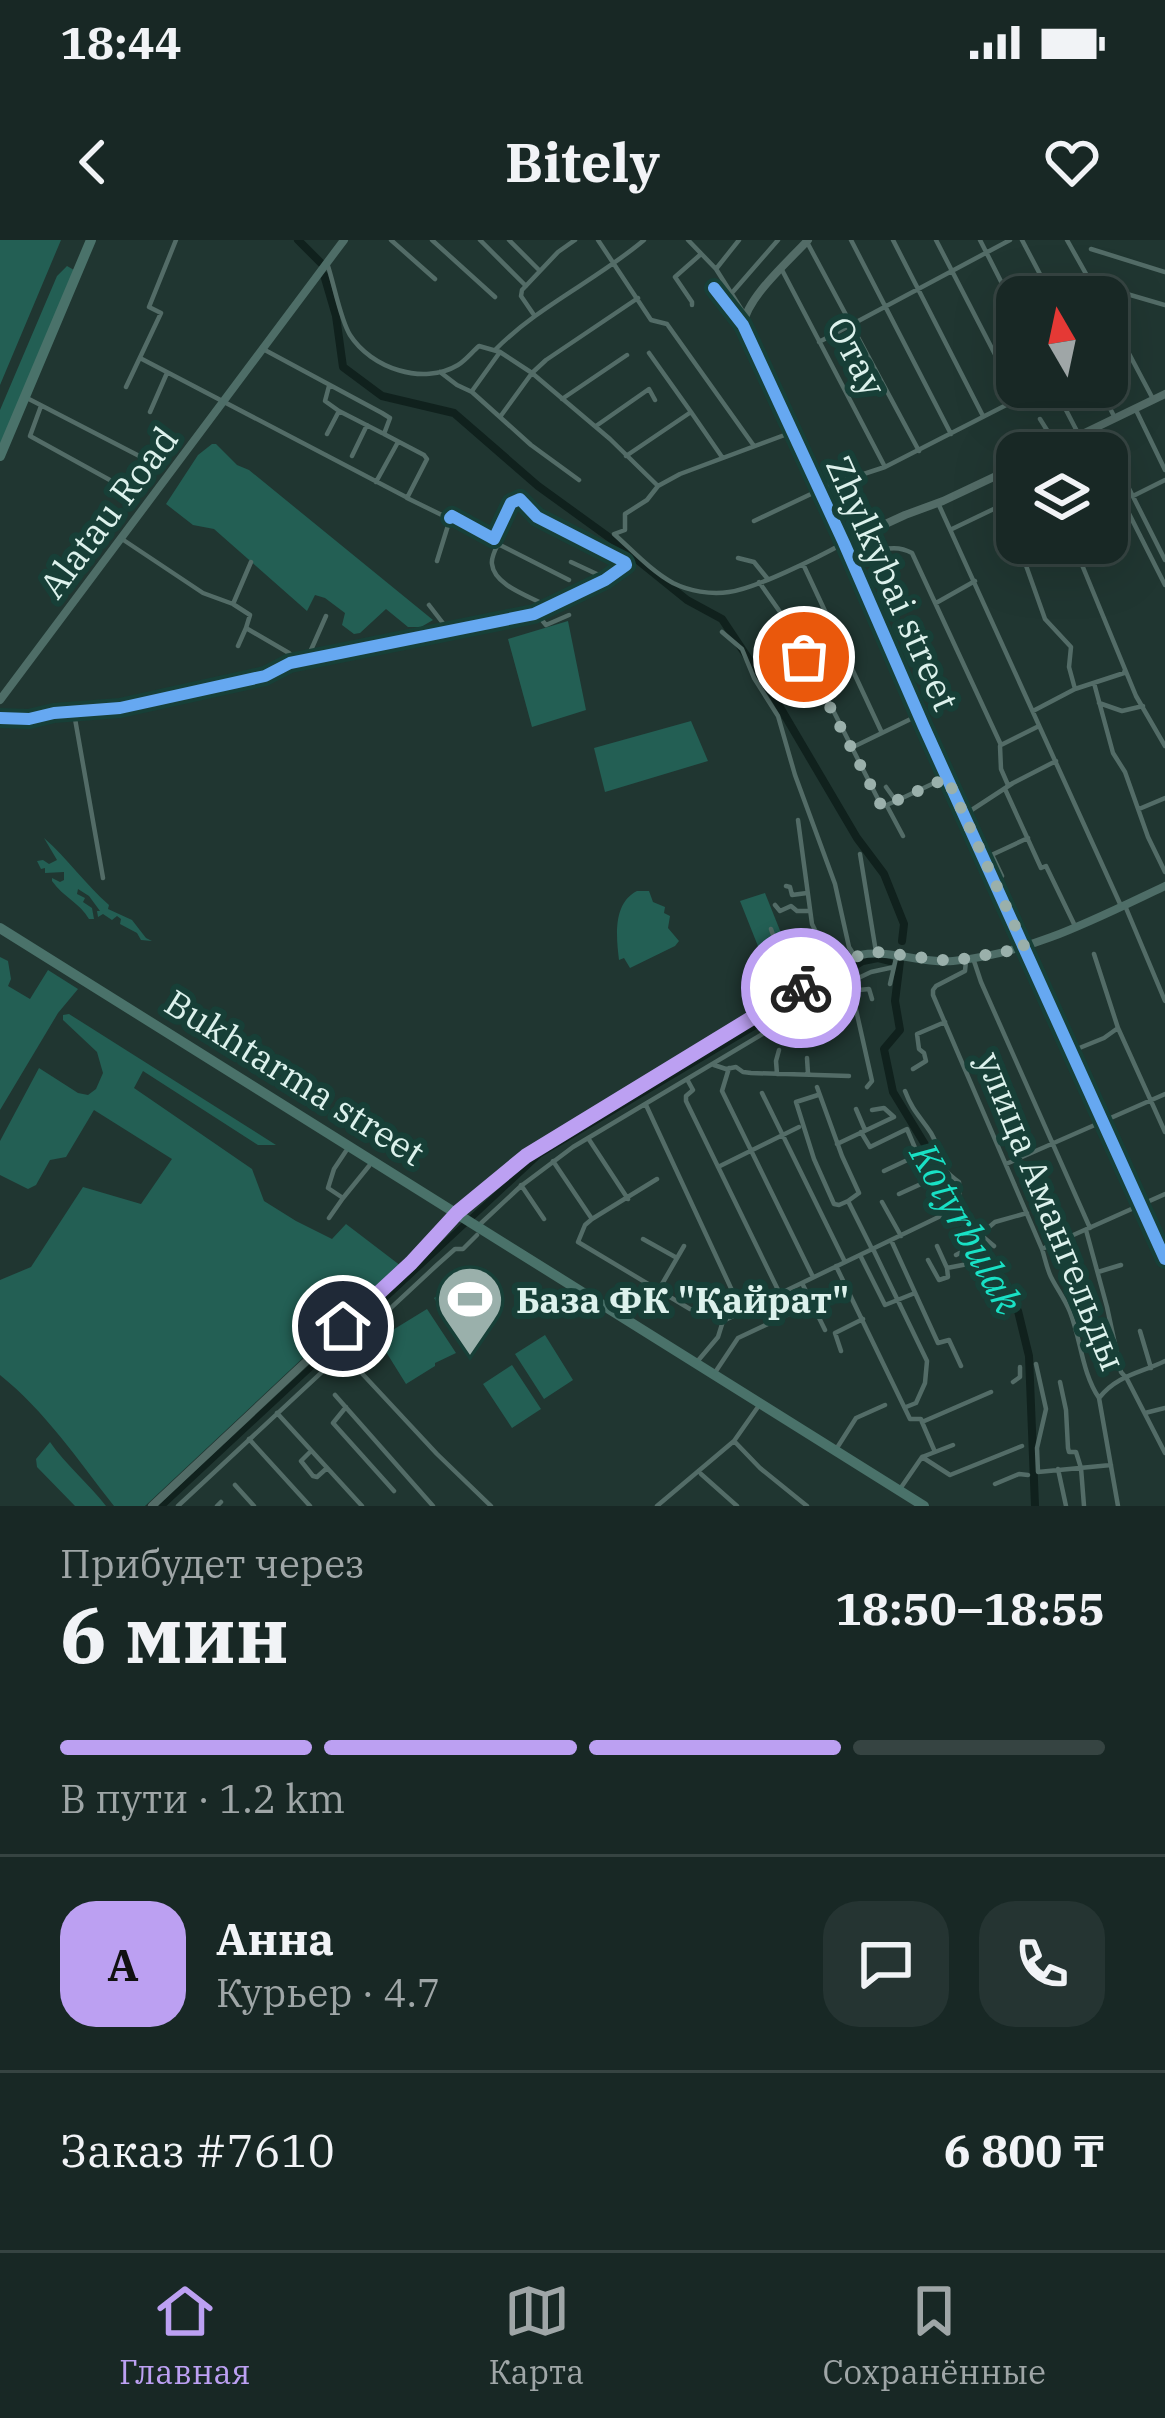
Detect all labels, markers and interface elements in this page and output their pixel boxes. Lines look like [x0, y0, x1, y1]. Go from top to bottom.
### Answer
text: 18:44 [60, 13, 182, 71]
text: Bitely [505, 127, 660, 197]
icon: back [60, 129, 126, 195]
icon: heart [1039, 129, 1105, 195]
north arrow [996, 276, 1128, 408]
map controls [996, 276, 1128, 564]
street label: Отау [817, 308, 898, 405]
street label: Alatau Road [28, 417, 188, 607]
button: layers [996, 432, 1128, 564]
street label: Zhylkybai street [816, 448, 970, 718]
pin [753, 606, 855, 708]
icon: bag [771, 624, 837, 690]
courier [741, 928, 861, 1048]
icon: bike [768, 955, 834, 1021]
street label: Bukhtarma street [156, 978, 434, 1176]
street label: улица Амангельды [967, 1045, 1137, 1377]
water label: Kotyrbulak [899, 1133, 1035, 1323]
sports icon: База ФК "Қайрат" [435, 1264, 505, 1358]
pin [292, 1275, 394, 1377]
place label: База ФК "Қайрат" [516, 1276, 849, 1323]
icon: home [310, 1293, 376, 1359]
text: Прибудет через [60, 1538, 365, 1589]
text: 18:50–18:55 [835, 1579, 1105, 1637]
text: 6 мин [60, 1583, 289, 1684]
text: В пути · 1.2 km [60, 1773, 345, 1824]
button: chat [823, 1901, 949, 2027]
button: phone [979, 1901, 1105, 2027]
text: Анна [216, 1909, 334, 1967]
text: А [107, 1935, 139, 1993]
text: Курьер · 4.7 [216, 1967, 440, 2018]
text: Заказ #7610 [60, 2121, 335, 2179]
text: 6 800 ₸ [944, 2121, 1105, 2179]
tab: Главная [119, 2278, 251, 2393]
tab: Карта [489, 2278, 584, 2393]
tab: Сохранённые [822, 2278, 1046, 2393]

